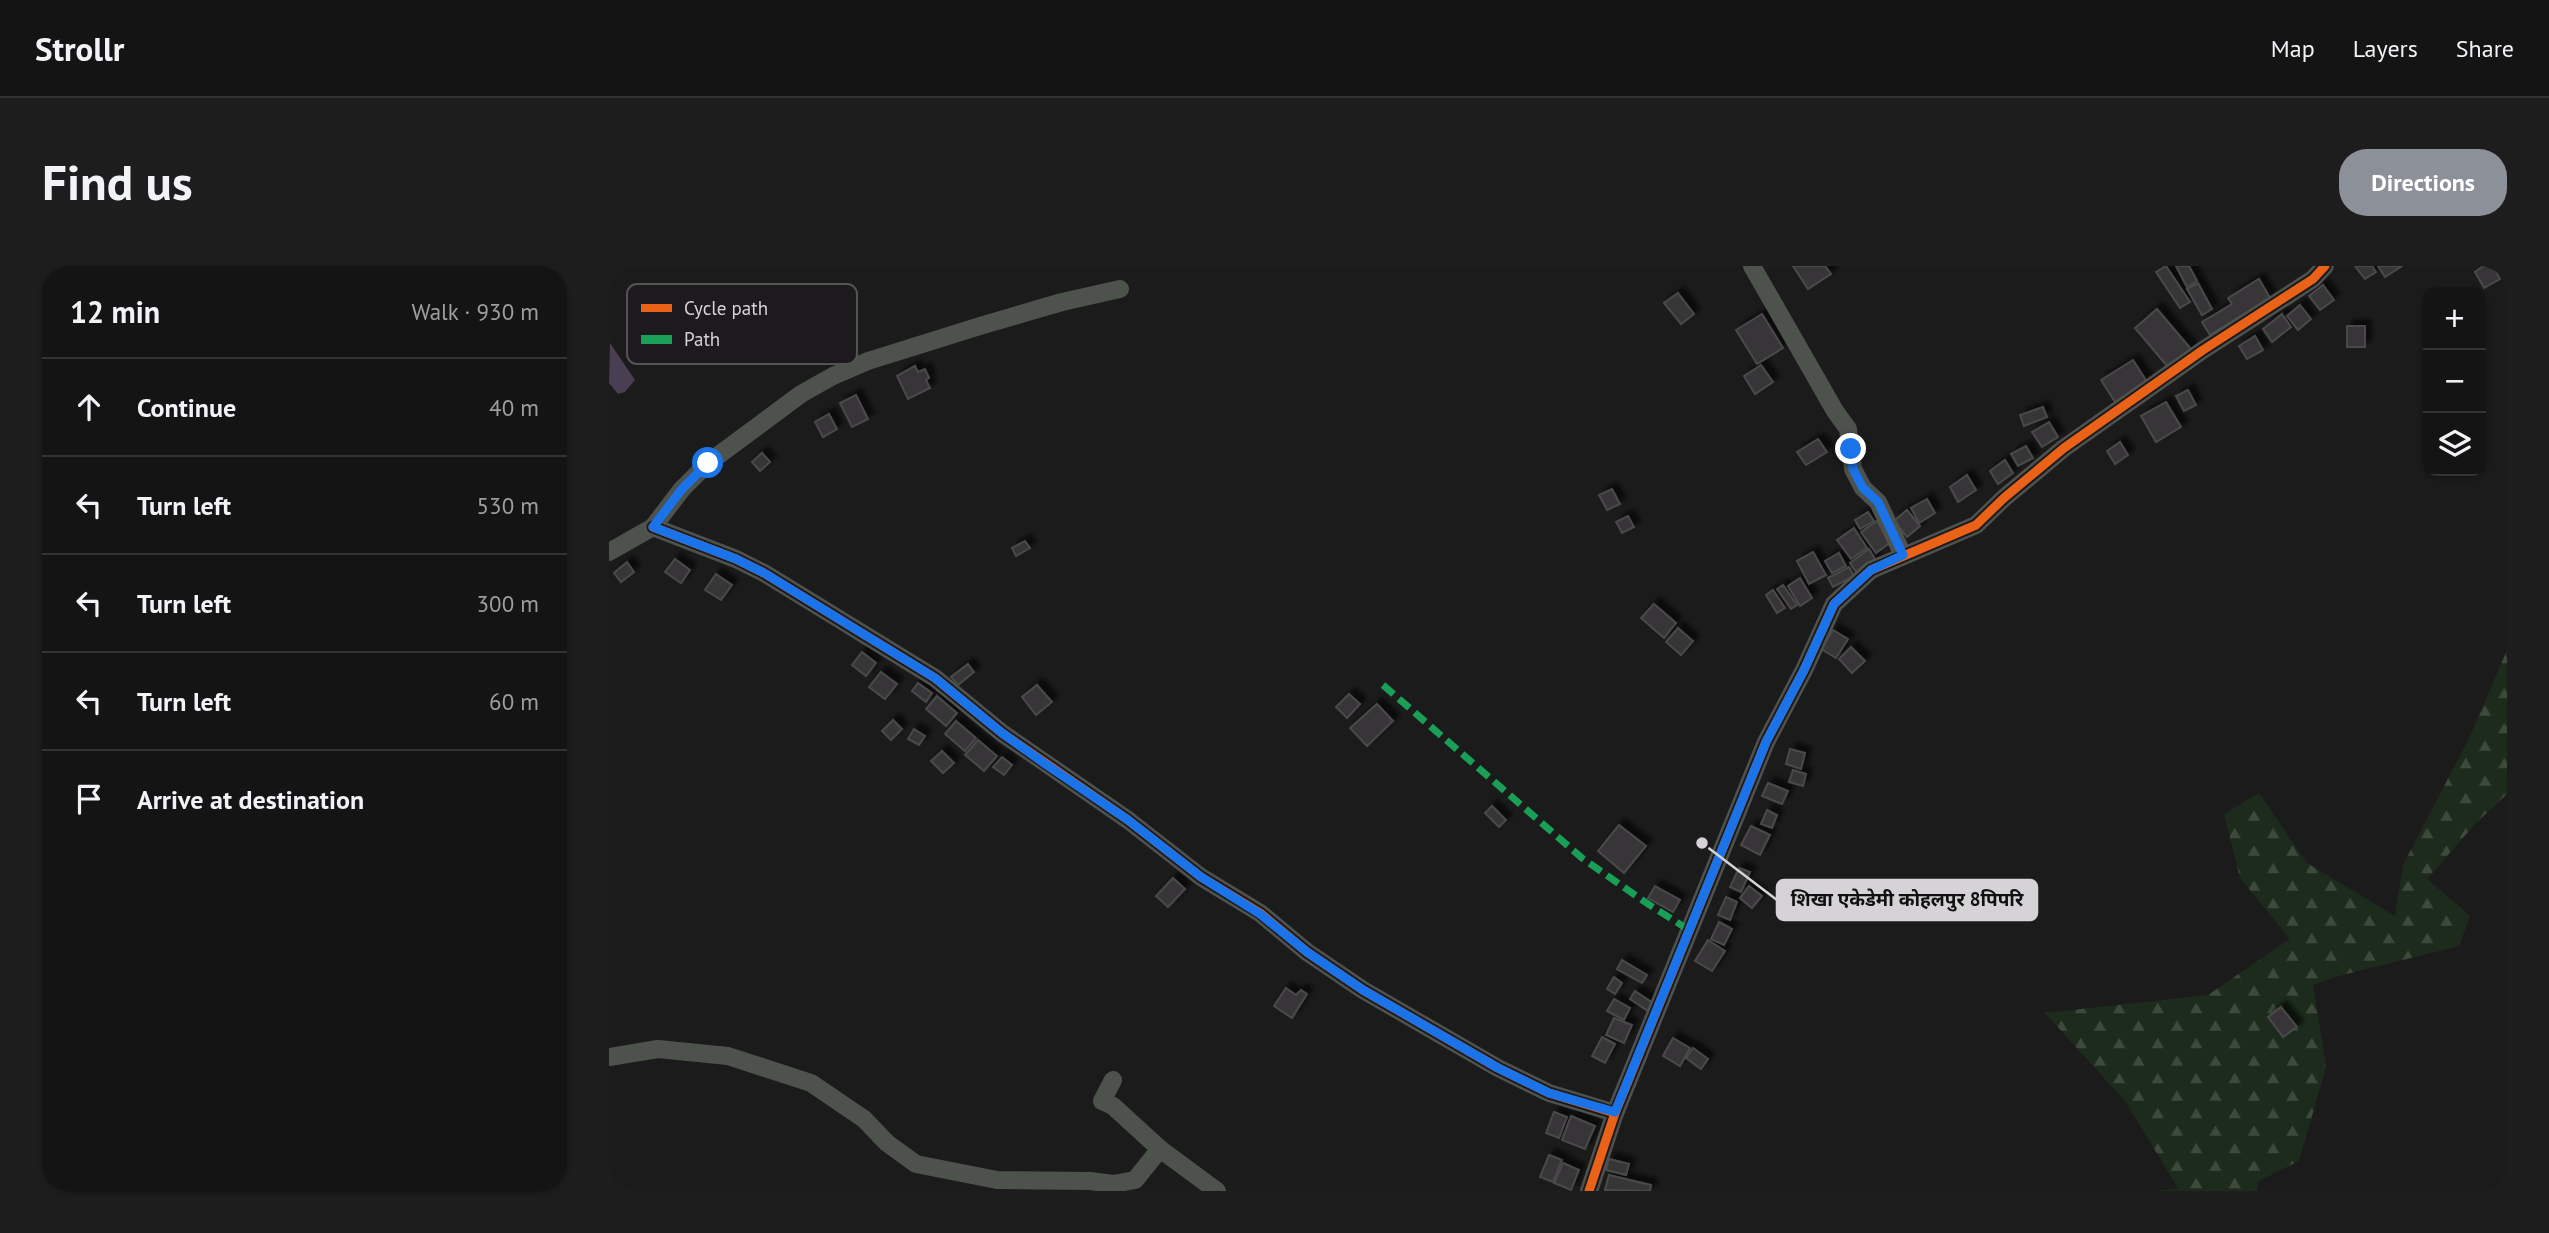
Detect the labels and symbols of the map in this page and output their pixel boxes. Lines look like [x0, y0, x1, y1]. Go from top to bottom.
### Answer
legend [627, 284, 857, 364]
text: Cycle path [684, 296, 768, 320]
text: Path [684, 327, 720, 351]
route end [1835, 433, 1866, 464]
route start [692, 447, 723, 478]
callout: शिखा एकेडेमी कोहलपुर 8पिपरि [1777, 880, 2037, 920]
text: शिखा एकेडेमी कोहलपुर 8पिपरि [1791, 887, 2024, 912]

